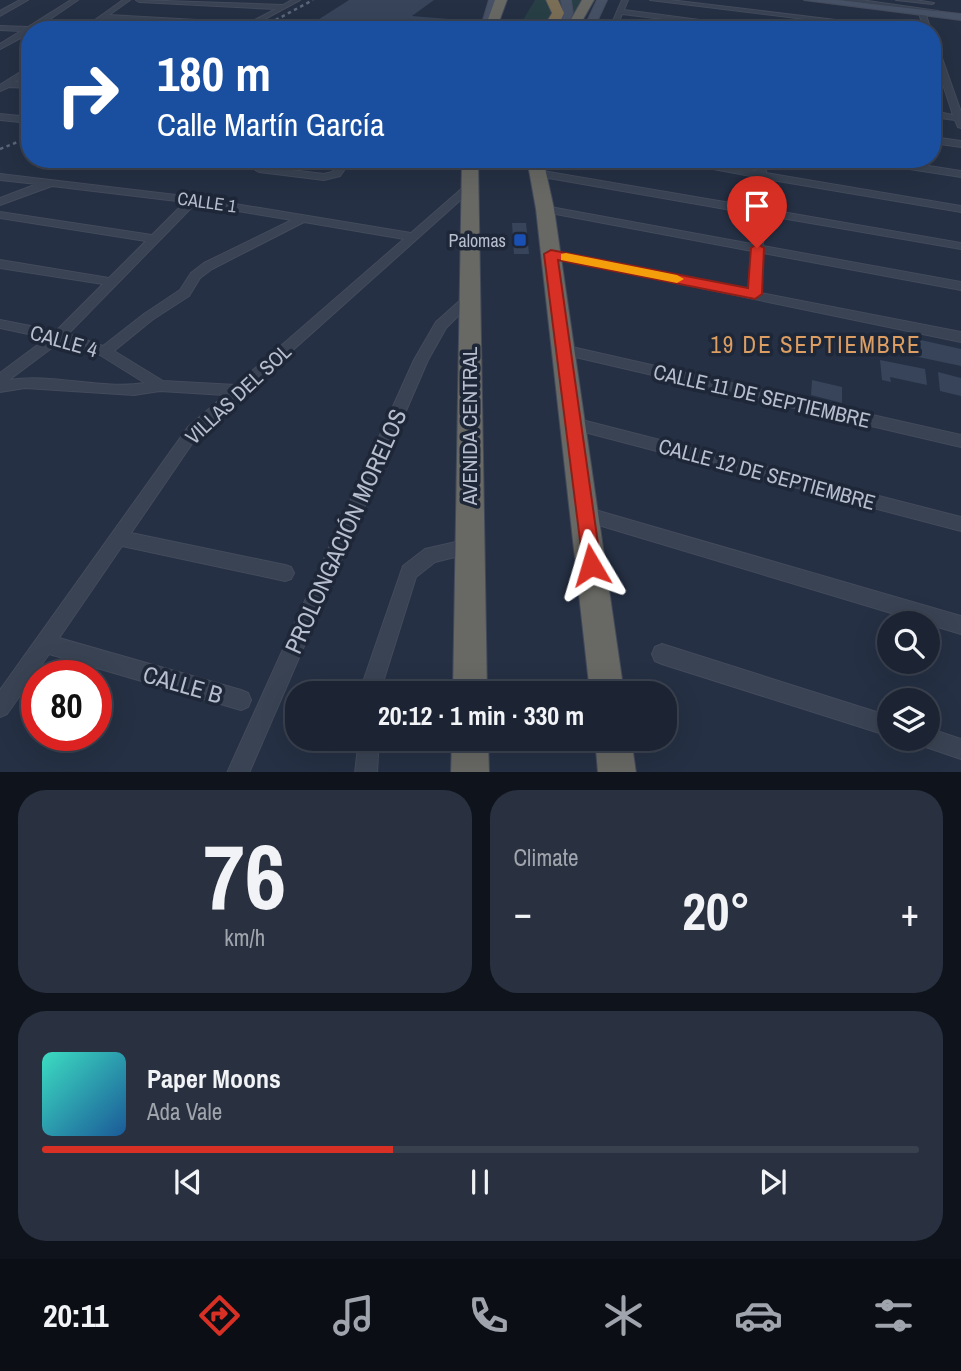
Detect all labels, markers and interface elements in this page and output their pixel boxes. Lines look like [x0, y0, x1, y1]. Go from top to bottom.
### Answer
text: 180 m [157, 40, 271, 106]
icon: right [42, 49, 133, 140]
text: Calle Martín García [157, 103, 385, 146]
pin [727, 176, 787, 248]
street label: CALLE 1 [176, 186, 239, 219]
icon: arrive [738, 187, 776, 225]
place label: Palomas [449, 228, 506, 253]
marker: Palomas [512, 232, 528, 248]
street label: CALLE 4 [27, 318, 102, 365]
district label: 19 DE SEPTIEMBRE [710, 329, 922, 360]
street label: VILLAS DEL SOL [179, 337, 298, 451]
street label: AVENIDA CENTRAL [455, 346, 484, 506]
street label: CALLE 11 DE SEPTIEMBRE [651, 357, 873, 435]
street label: PROLONGACIÓN MORELOS [277, 404, 413, 658]
street label: CALLE 12 DE SEPTIEMBRE [656, 431, 878, 517]
position arrow [554, 528, 628, 602]
map controls [877, 611, 940, 751]
button: search [877, 611, 940, 674]
street label: CALLE B [140, 657, 226, 711]
speed limit sign: 80 [21, 660, 112, 751]
button: layers [877, 688, 940, 751]
text: 20:12 · 1 min · 330 m [378, 698, 584, 733]
text: 76 [203, 815, 286, 937]
text: Climate [514, 842, 578, 873]
text: 20° [682, 876, 750, 946]
text: − [514, 887, 532, 938]
text: + [901, 887, 919, 938]
text: km/h [224, 922, 265, 953]
text: Paper Moons [147, 1061, 281, 1096]
text: Ada Vale [147, 1096, 222, 1127]
icon: previous [169, 1163, 207, 1201]
icon: pause [461, 1163, 499, 1201]
icon: next [754, 1163, 792, 1201]
icon: directions [195, 1291, 244, 1340]
icon: music [329, 1291, 378, 1340]
icon: phone [464, 1291, 513, 1340]
icon: climate [599, 1291, 648, 1340]
icon: car [734, 1291, 783, 1340]
icon: filters [869, 1291, 918, 1340]
text: 20:11 [43, 1294, 109, 1337]

